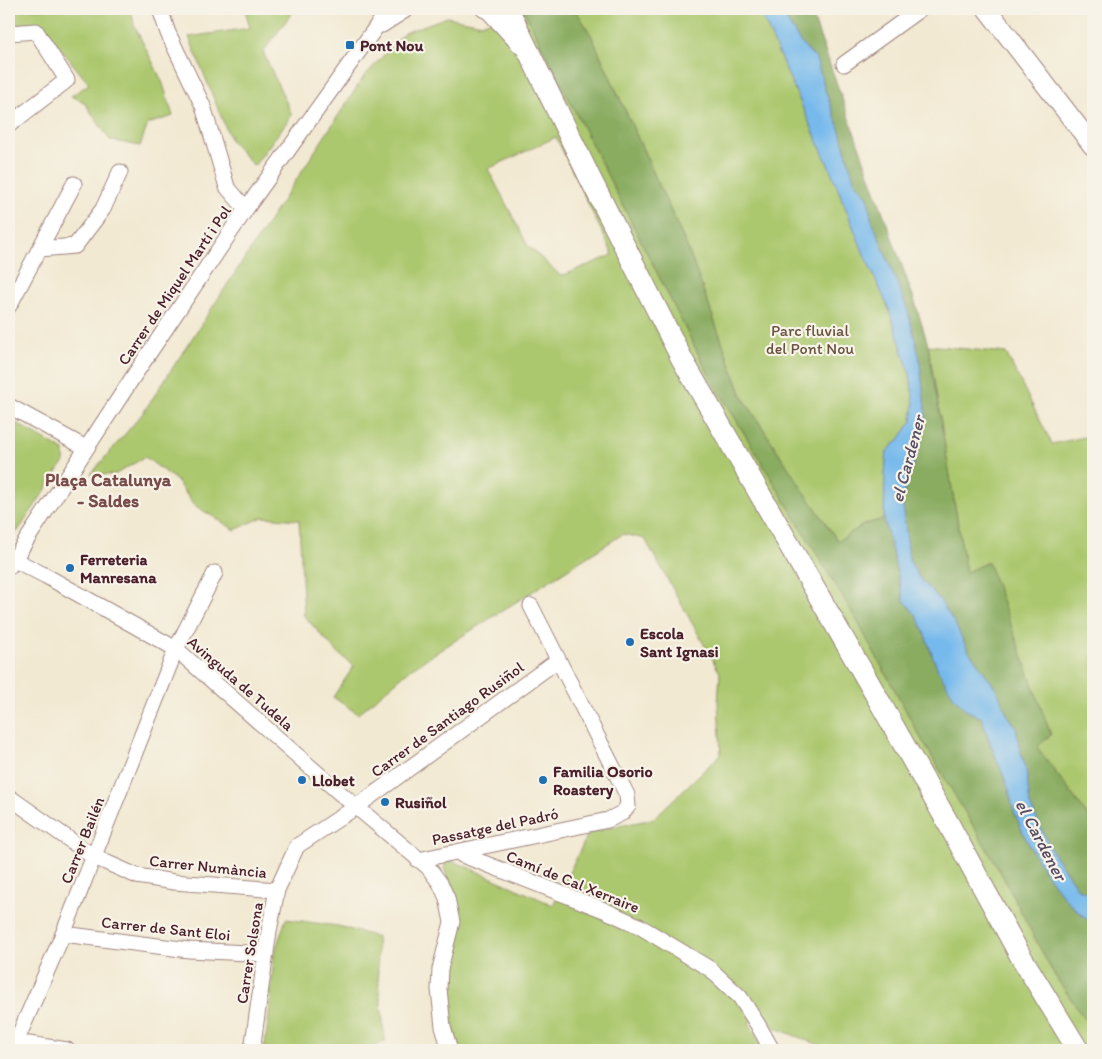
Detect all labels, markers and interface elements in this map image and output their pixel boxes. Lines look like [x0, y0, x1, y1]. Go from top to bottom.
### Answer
place label: Pont Nou [360, 36, 423, 55]
marker: Pont Nou [344, 39, 356, 51]
street label: Carrer de Miquel Martí i Pol [114, 201, 235, 369]
park label: Parc fluvial del Pont Nou [766, 321, 854, 358]
water label: el Cardener [886, 411, 931, 505]
district label: Plaça Catalunya - Saldes [45, 469, 172, 512]
place label: Ferreteria Manresana [80, 550, 157, 587]
marker: Ferreteria Manresana [64, 562, 76, 574]
place label: Escola Sant Ignasi [640, 624, 719, 662]
street label: Avinguda de Tudela [184, 632, 298, 735]
marker: Escola Sant Ignasi [624, 636, 636, 648]
street label: Carrer de Santiago Rusiñol [367, 657, 528, 781]
place label: Familia Osorio Roastery [553, 762, 653, 800]
place label: Llobet [312, 771, 355, 790]
marker: Llobet [296, 774, 308, 786]
marker: Familia Osorio Roastery [537, 774, 549, 786]
place label: Rusiñol [395, 793, 447, 812]
street label: Carrer Bailén [56, 794, 109, 886]
marker: Rusiñol [379, 796, 391, 808]
water label: el Cardener [1010, 796, 1073, 886]
street label: Passatge del Padró [430, 804, 560, 849]
street label: Camí de Cal Xerraire [503, 846, 642, 917]
street label: Carrer Numància [148, 851, 268, 882]
street label: Carrer Solsona [232, 901, 267, 1005]
street label: Carrer de Sant Eloi [100, 912, 231, 945]

